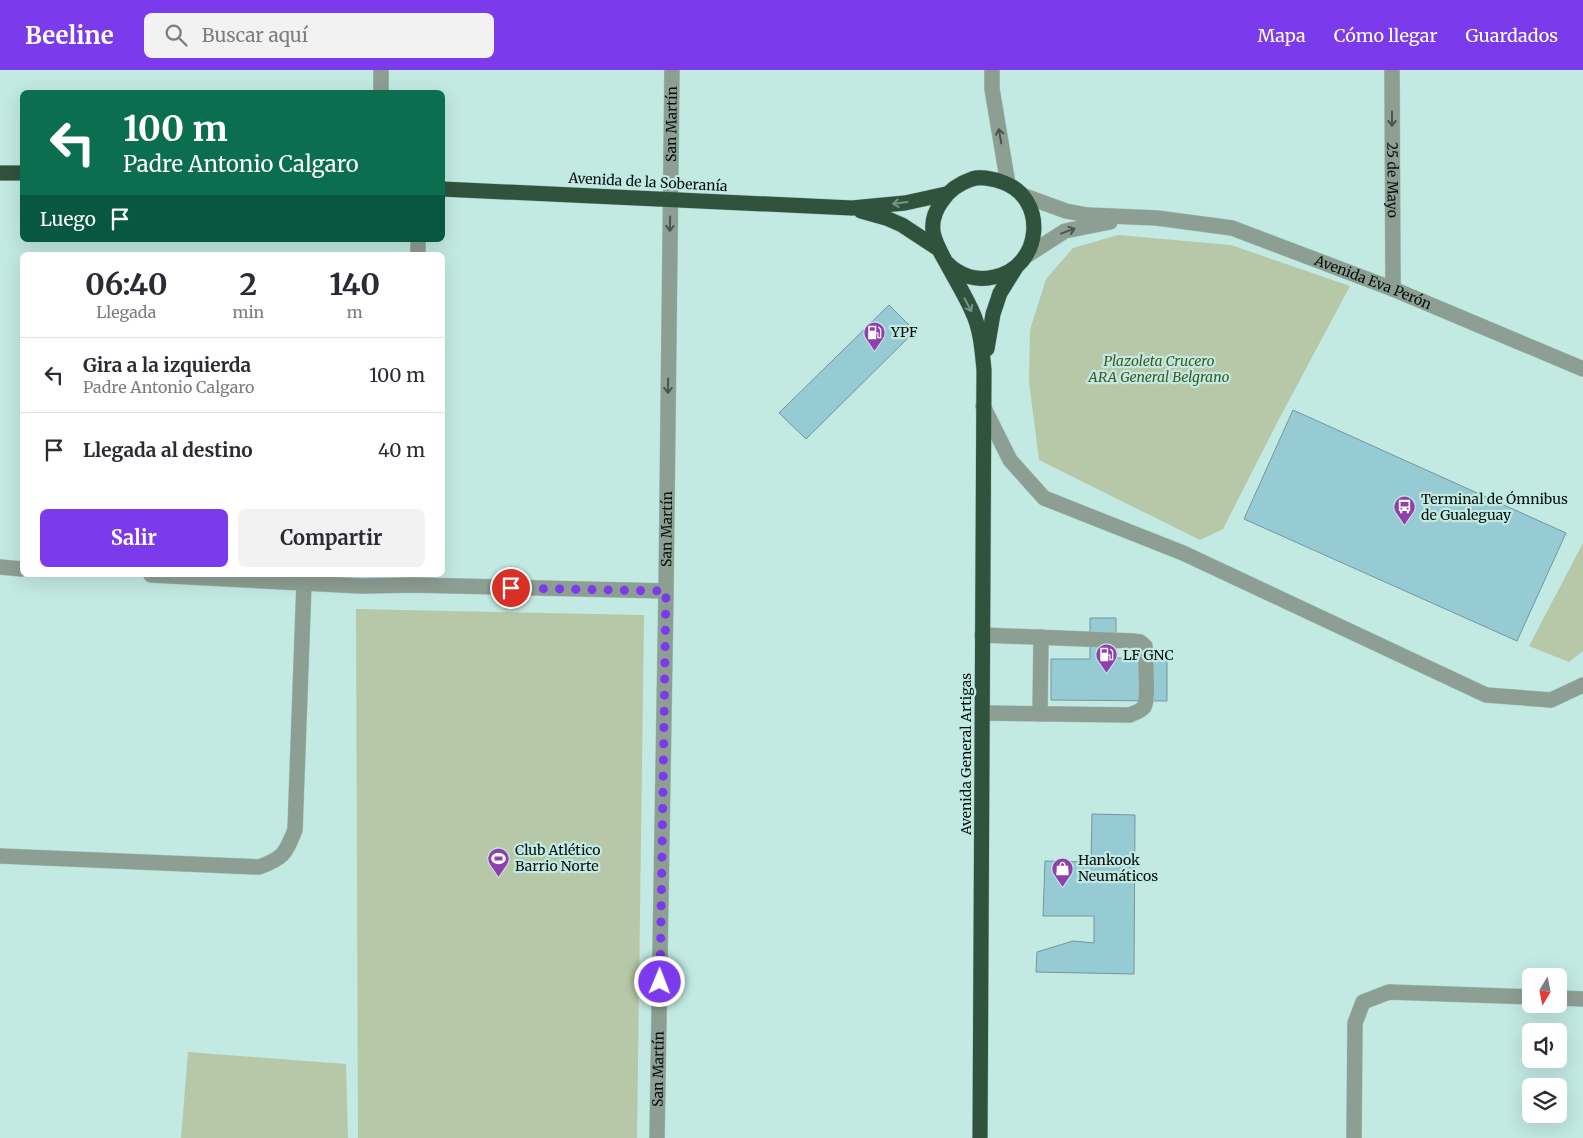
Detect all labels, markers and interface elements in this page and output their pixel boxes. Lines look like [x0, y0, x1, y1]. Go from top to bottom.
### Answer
search box [144, 13, 494, 58]
text: Beeline [25, 20, 114, 51]
icon: search [162, 21, 190, 49]
text: Buscar aquí [202, 23, 308, 47]
text: Mapa [1257, 24, 1306, 47]
text: Cómo llegar [1334, 24, 1437, 47]
text: Guardados [1465, 24, 1558, 47]
street label: San Martín [662, 86, 681, 162]
text: 100 m [123, 107, 228, 151]
icon: left [40, 110, 105, 175]
one-way arrow [1387, 110, 1397, 126]
one-way arrow [994, 128, 1004, 144]
street label: 25 de Mayo [1383, 142, 1402, 218]
text: Padre Antonio Calgaro [123, 150, 359, 178]
street label: Avenida de la Soberanía [567, 169, 728, 195]
one-way arrow [892, 198, 908, 208]
icon: arrive [106, 205, 134, 233]
text: Luego [40, 207, 96, 231]
one-way arrow [666, 215, 675, 231]
one-way arrow [1060, 226, 1076, 236]
street label: Avenida Eva Perón [1311, 251, 1434, 313]
text: 06:40 [85, 265, 168, 303]
text: 2 [240, 265, 257, 303]
text: 140 [329, 265, 380, 303]
one-way arrow [963, 297, 973, 312]
text: Llegada [96, 302, 156, 322]
text: min [233, 302, 264, 322]
text: m [347, 302, 363, 322]
fuel station icon: YPF [863, 320, 887, 351]
place label: YPF [890, 323, 918, 341]
park label: Plazoleta Crucero ARA General Belgrano [1088, 352, 1229, 386]
text: Gira a la izquierda [83, 353, 251, 377]
icon: left [40, 361, 68, 389]
text: 100 m [369, 363, 425, 387]
text: Padre Antonio Calgaro [83, 377, 254, 397]
one-way arrow [663, 378, 673, 394]
icon: arrive [40, 436, 68, 464]
text: Llegada al destino [83, 438, 253, 462]
text: 40 m [378, 438, 425, 462]
place label: Terminal de Ómnibus de Gualeguay [1421, 490, 1568, 524]
street label: San Martín [657, 491, 676, 567]
bus stop icon: Terminal de Ómnibus de Gualeguay [1393, 495, 1417, 526]
button: Salir [40, 509, 228, 567]
button: Compartir [238, 509, 425, 567]
pin [490, 567, 532, 609]
icon: arrive [497, 574, 525, 602]
fuel station icon: LF GNC [1095, 643, 1119, 674]
place label: LF GNC [1123, 646, 1174, 664]
street label: Avenida General Artigas [957, 673, 975, 836]
place label: Club Atlético Barrio Norte [515, 841, 600, 875]
sports icon: Club Atlético Barrio Norte [487, 846, 511, 877]
place label: Hankook Neumáticos [1078, 851, 1158, 885]
shop icon: Hankook Neumáticos [1050, 856, 1074, 887]
position arrow [633, 955, 685, 1007]
north arrow [1522, 968, 1568, 1012]
map controls [1522, 968, 1567, 1123]
button: sound [1522, 1023, 1567, 1068]
street label: San Martín [649, 1031, 668, 1107]
button: layers [1522, 1078, 1567, 1123]

